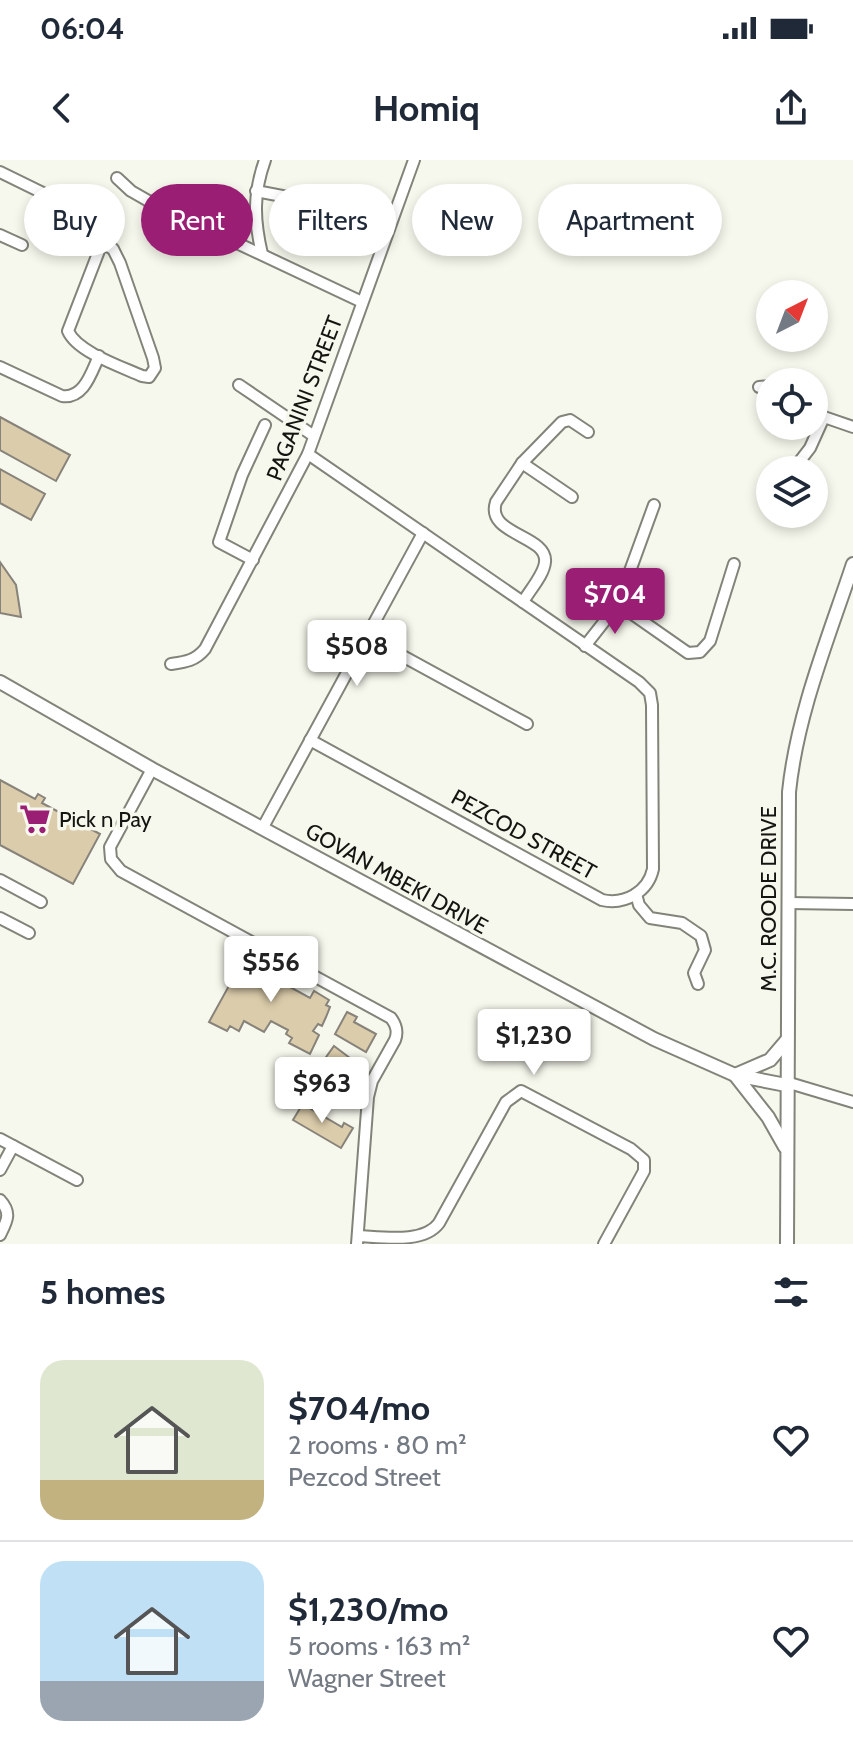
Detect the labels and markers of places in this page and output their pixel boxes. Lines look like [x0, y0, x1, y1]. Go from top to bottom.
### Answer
pin: $704 [568, 568, 662, 636]
pin: $508 [310, 620, 404, 688]
supermarket icon: Pick n Pay [18, 802, 52, 836]
place label: Pick n Pay [59, 806, 152, 833]
pin: $556 [224, 936, 318, 1004]
pin: $1,230 [469, 1009, 599, 1077]
pin: $963 [275, 1057, 369, 1125]

